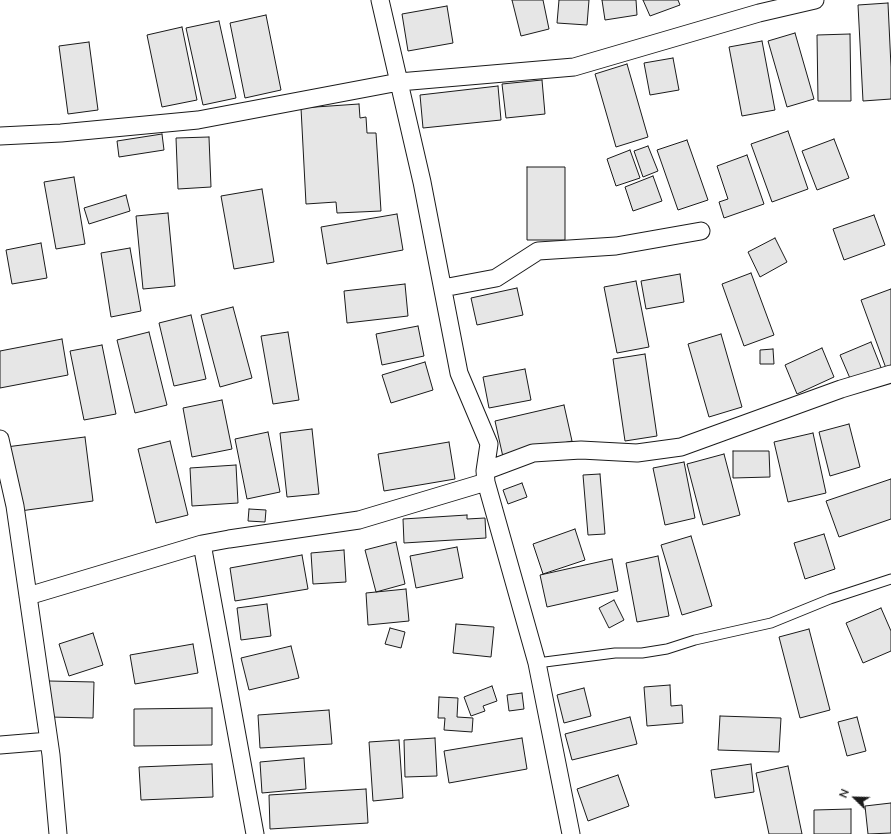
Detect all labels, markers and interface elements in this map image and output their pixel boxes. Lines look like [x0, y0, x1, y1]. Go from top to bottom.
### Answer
north arrow [835, 778, 875, 818]
text: N [836, 787, 852, 800]

